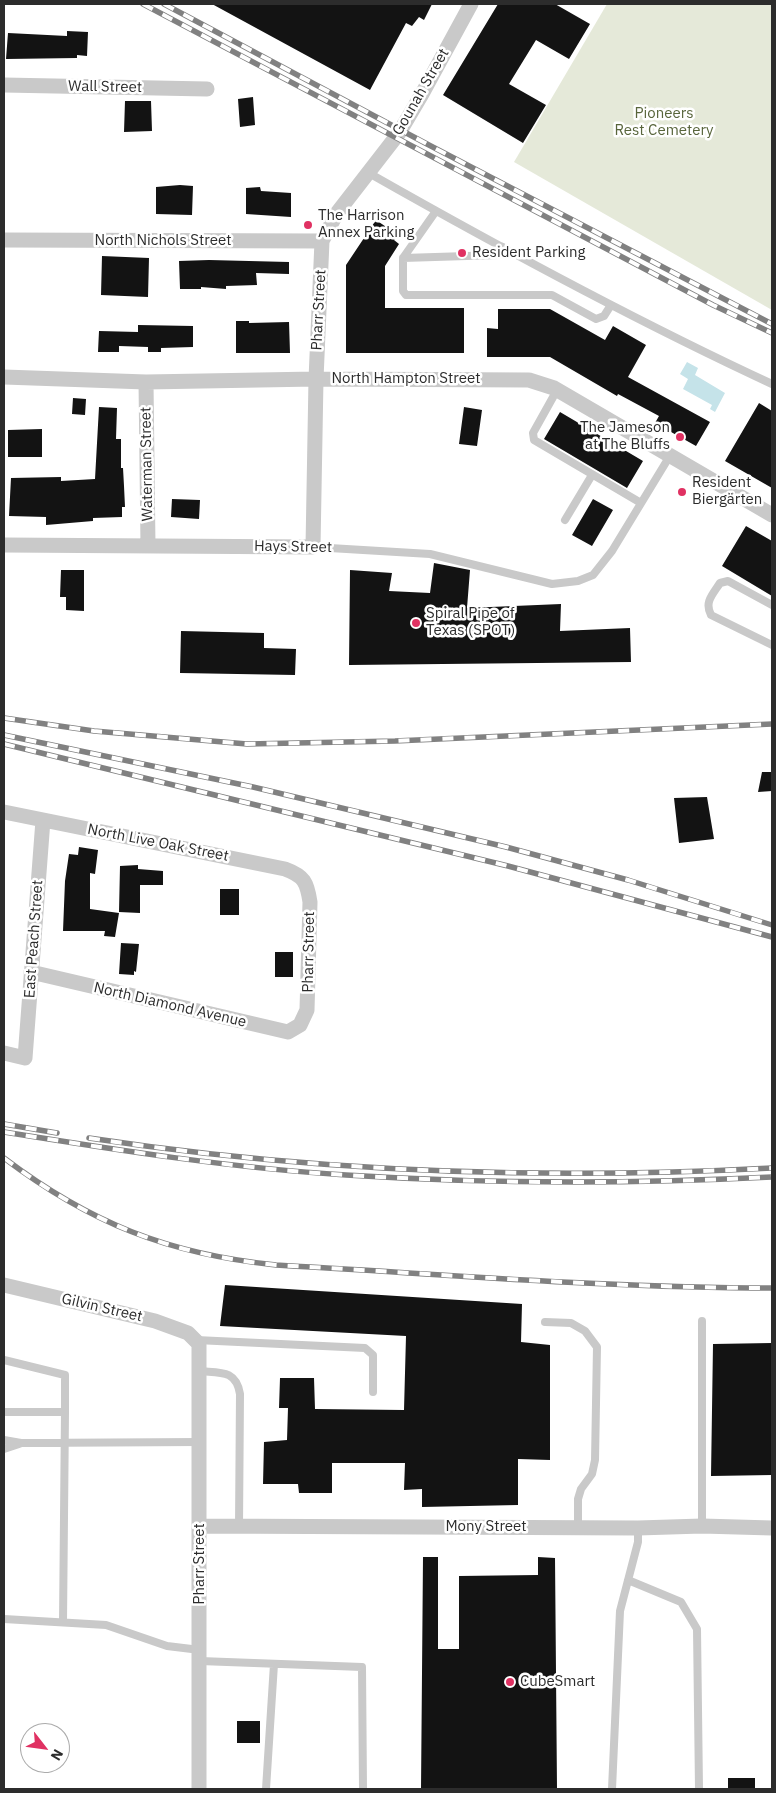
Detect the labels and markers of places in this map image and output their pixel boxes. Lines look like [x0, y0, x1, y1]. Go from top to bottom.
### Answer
place label: The Harrison Annex Parking [318, 207, 414, 242]
marker: The Harrison Annex Parking [302, 219, 314, 231]
place label: Resident Parking [472, 244, 585, 262]
marker: Resident Parking [456, 247, 468, 259]
place label: The Jameson at The Bluffs [580, 419, 670, 454]
marker: The Jameson at The Bluffs [674, 431, 686, 443]
place label: Resident Biergärten [692, 474, 762, 509]
marker: Resident Biergärten [676, 486, 688, 498]
place label: Spiral Pipe of Texas (SPOT) [426, 605, 515, 640]
marker: Spiral Pipe of Texas (SPOT) [410, 617, 422, 629]
place label: CubeSmart [520, 1673, 595, 1691]
marker: CubeSmart [504, 1676, 516, 1688]

